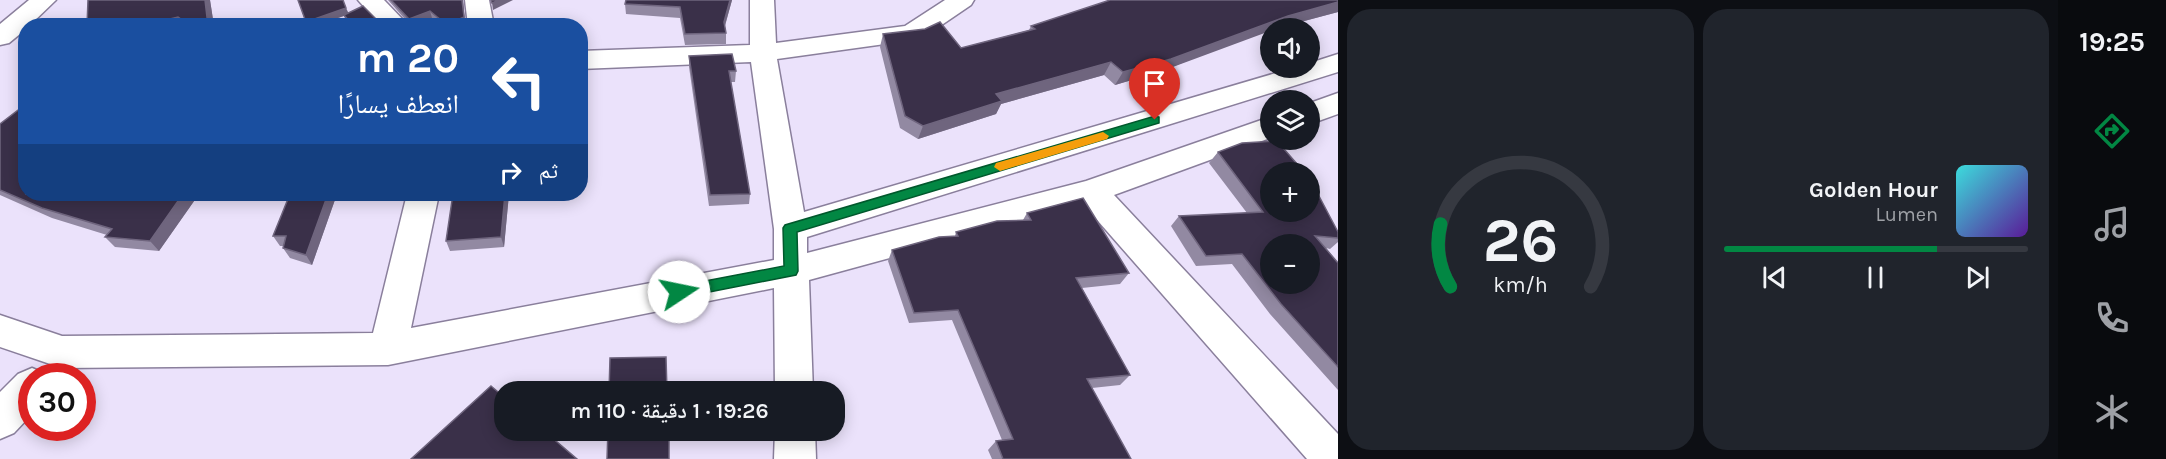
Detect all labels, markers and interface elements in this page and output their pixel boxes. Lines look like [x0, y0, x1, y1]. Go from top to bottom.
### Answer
map controls [1260, 18, 1320, 294]
button: sound [1260, 18, 1320, 78]
text: 19:25 [2079, 26, 2145, 58]
text: 20 m [357, 33, 459, 83]
icon: left [480, 42, 558, 120]
pin [1129, 58, 1180, 120]
icon: arrive [1138, 67, 1171, 100]
text: انعطف يسارًا [338, 88, 459, 120]
button: layers [1260, 90, 1320, 150]
icon: directions [2091, 110, 2133, 152]
icon: right [494, 156, 527, 189]
text: ثم [539, 158, 558, 184]
button: + [1260, 162, 1320, 222]
text: Golden Hour [1809, 177, 1938, 203]
text: Lumen [1875, 203, 1938, 226]
icon: music [2091, 203, 2133, 245]
text: 26 [1482, 204, 1558, 277]
button: − [1260, 234, 1320, 294]
position arrow [647, 260, 711, 324]
icon: previous [1758, 261, 1791, 294]
icon: pause [1859, 261, 1892, 294]
icon: next [1961, 261, 1994, 294]
text: km/h [1493, 272, 1547, 297]
icon: phone [2091, 297, 2133, 339]
speed limit sign: 30 [18, 363, 96, 441]
icon: climate [2091, 391, 2133, 433]
text: 19:26 · 1 دقيقة · 110 m [570, 398, 769, 424]

